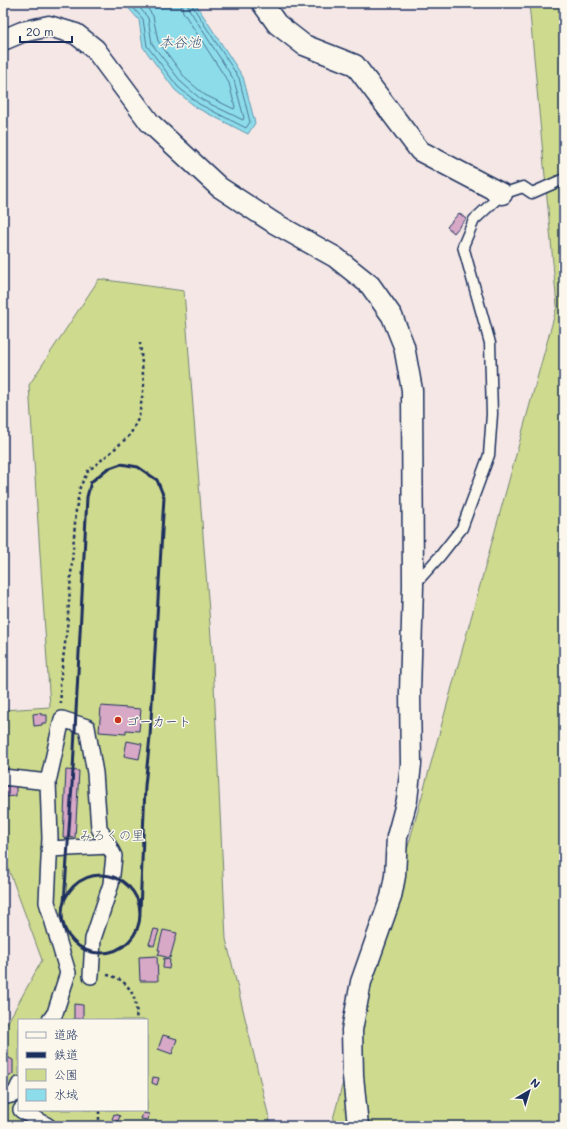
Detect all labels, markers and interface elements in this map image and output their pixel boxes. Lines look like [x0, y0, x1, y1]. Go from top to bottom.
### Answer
scale bar [20, 18, 72, 44]
text: 20 m [26, 23, 54, 39]
water label: 本谷池 [159, 32, 202, 51]
place label: ゴーカート [126, 712, 191, 729]
marker: ゴーカート [113, 715, 123, 725]
park label: みろくの里 [79, 826, 145, 843]
legend [18, 1019, 148, 1111]
text: 道路 [54, 1026, 78, 1042]
text: 鉄道 [54, 1046, 78, 1062]
text: 公園 [54, 1066, 78, 1082]
north arrow [509, 1071, 549, 1111]
text: N [528, 1074, 543, 1091]
text: 水域 [54, 1086, 78, 1102]

